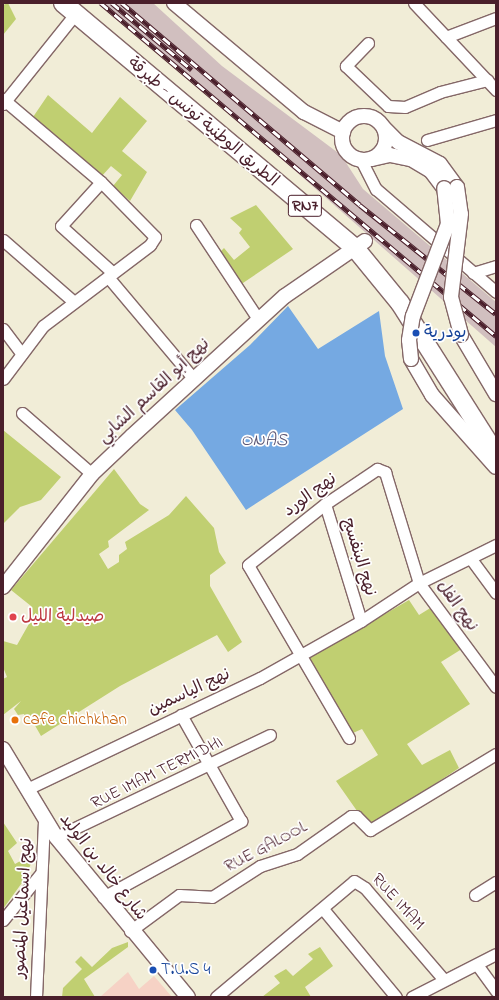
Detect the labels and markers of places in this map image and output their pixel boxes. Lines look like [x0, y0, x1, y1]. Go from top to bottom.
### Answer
place label: بودرية [424, 323, 466, 343]
marker: بودرية [411, 328, 421, 338]
place label: صيدلية الليل [21, 607, 104, 627]
marker: صيدلية الليل [8, 612, 18, 622]
place label: cafe chichkhan [23, 710, 127, 730]
marker: cafe chichkhan [10, 715, 20, 725]
place label: T.U.S 4 [161, 960, 211, 980]
marker: T.U.S 4 [148, 965, 158, 975]

